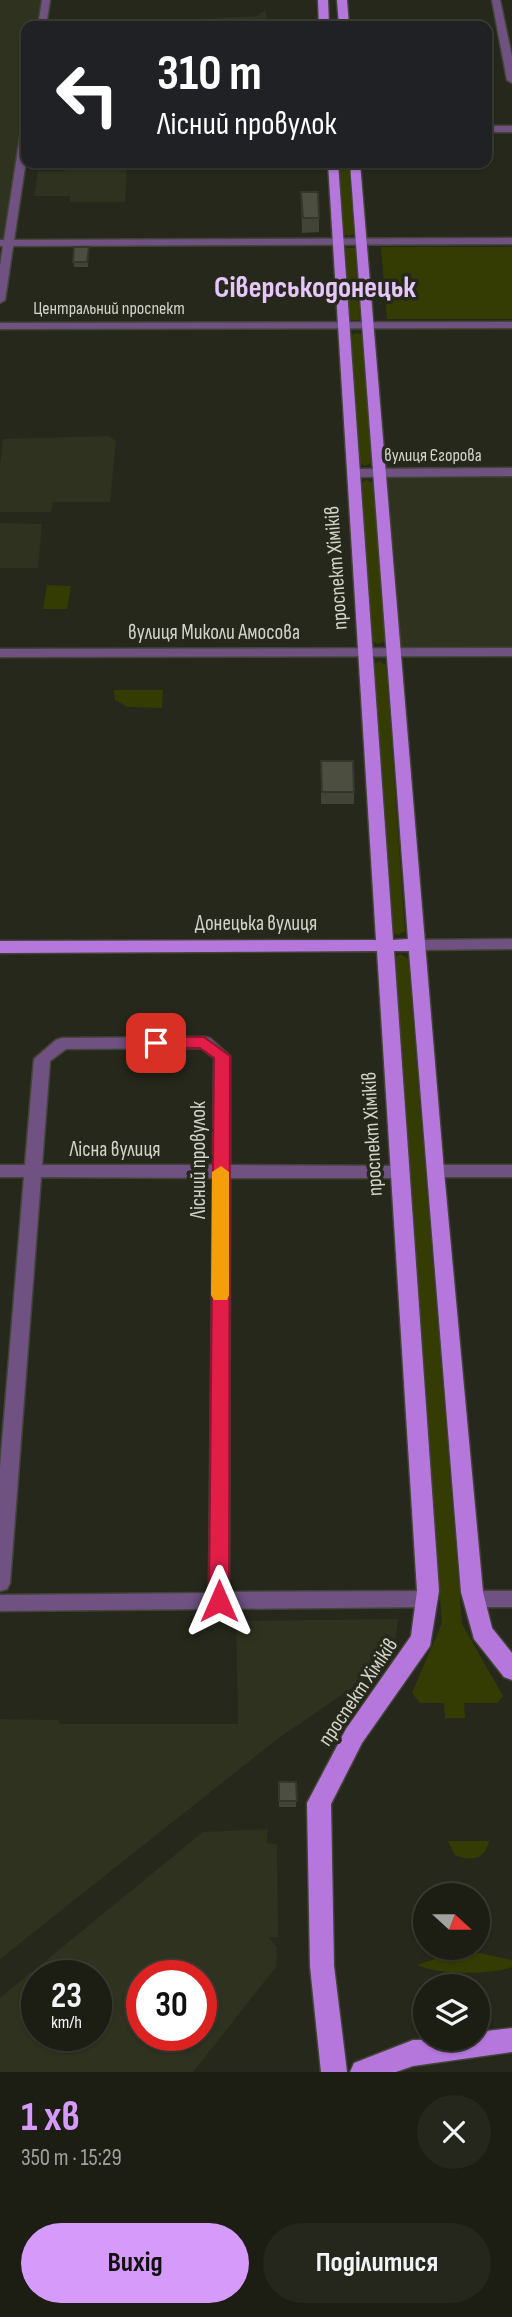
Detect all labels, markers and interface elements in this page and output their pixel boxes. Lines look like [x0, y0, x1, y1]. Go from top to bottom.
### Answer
text: 310 m [157, 45, 262, 104]
icon: left [42, 49, 133, 140]
text: Лісний провулок [157, 105, 337, 144]
district label: Сіверськодонецьк [214, 270, 416, 306]
street label: Центральний проспект [33, 298, 185, 319]
street label: вулиця Єгорова [384, 445, 482, 466]
street label: проспект Хіміків [319, 505, 353, 631]
street label: вулиця Миколи Амосова [128, 620, 300, 645]
street label: Донецька вулиця [195, 911, 317, 936]
pin [126, 1013, 186, 1073]
icon: arrive [137, 1024, 175, 1062]
street label: проспект Хіміків [356, 1071, 388, 1197]
street label: Лісний провулок [186, 1101, 211, 1220]
street label: Лісна вулиця [68, 1137, 161, 1162]
position arrow [182, 1564, 256, 1638]
street label: проспект Хіміків [313, 1633, 403, 1751]
north arrow [413, 1883, 490, 1960]
map controls [413, 1883, 490, 2051]
speed limit sign: 30 [126, 1960, 217, 2051]
button: layers [413, 1974, 490, 2051]
text: 23 [51, 1975, 82, 2018]
text: km/h [51, 2012, 82, 2033]
text: 1 хв [21, 2092, 80, 2143]
button: close [417, 2095, 491, 2169]
text: 350 m · 15:29 [21, 2144, 122, 2172]
button: Вихід [21, 2223, 249, 2303]
button: Поділитися [263, 2223, 491, 2303]

